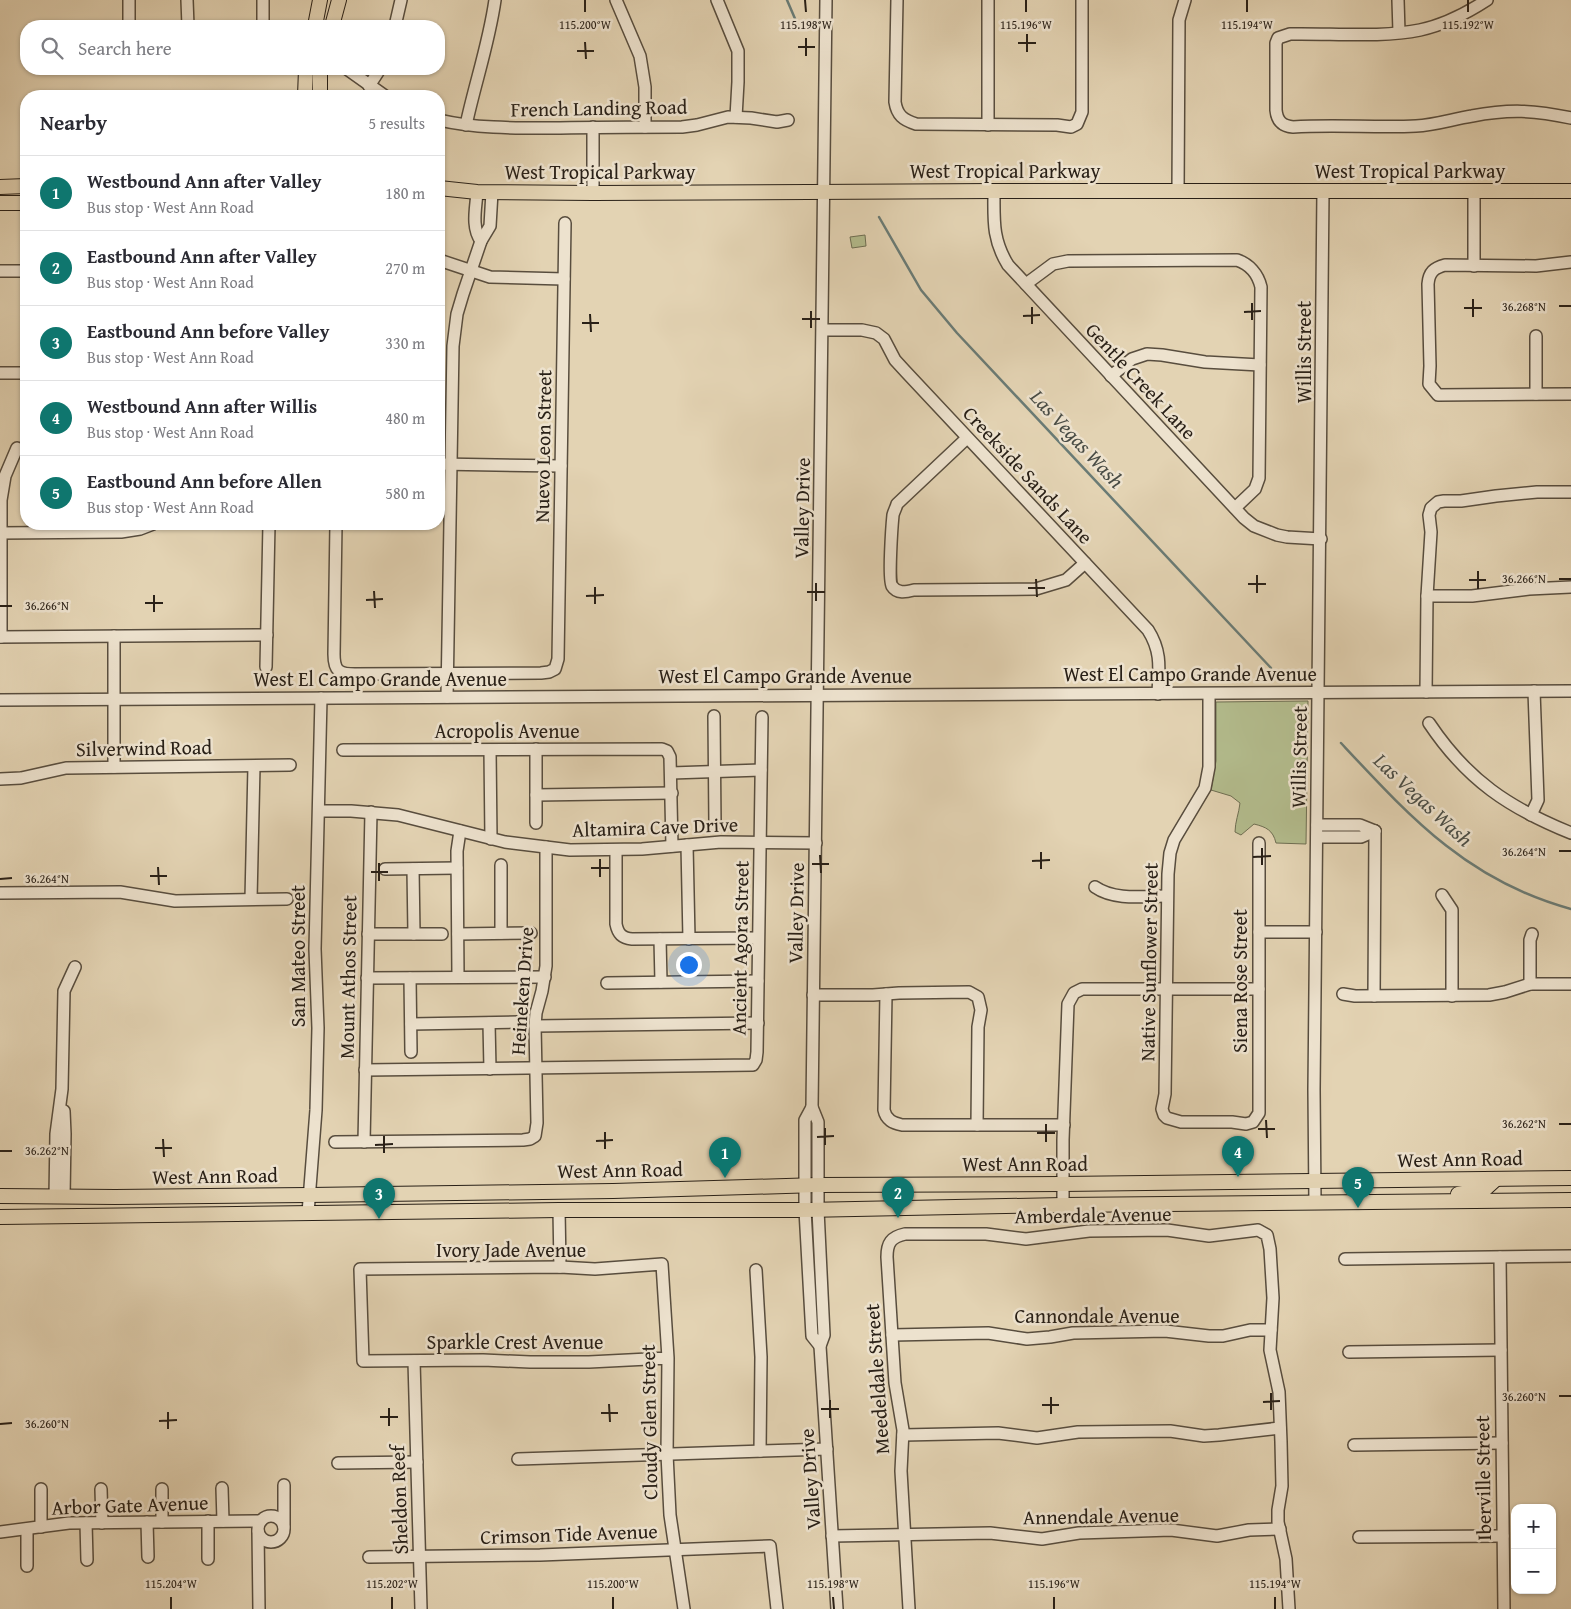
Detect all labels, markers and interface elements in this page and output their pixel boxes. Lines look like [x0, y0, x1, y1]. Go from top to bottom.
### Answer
text: 115.200°W [559, 16, 612, 33]
text: 115.198°W [780, 16, 833, 33]
text: 115.196°W [1000, 16, 1053, 33]
text: 115.194°W [1221, 16, 1274, 33]
text: 115.192°W [1442, 16, 1495, 33]
search box [20, 20, 445, 75]
icon: search [38, 34, 66, 62]
text: Search here [78, 34, 172, 62]
street label: French Landing Road [510, 91, 688, 124]
text: Nearby [40, 107, 107, 138]
text: 5 results [368, 111, 425, 135]
street label: West Tropical Parkway [909, 156, 1101, 185]
street label: West Tropical Parkway [1314, 156, 1506, 185]
street label: West Tropical Parkway [504, 157, 696, 186]
text: Westbound Ann after Valley [87, 167, 322, 195]
text: 1 [52, 181, 60, 205]
text: 180 m [385, 181, 425, 205]
text: Bus stop · West Ann Road [87, 195, 254, 219]
text: Eastbound Ann after Valley [87, 242, 317, 270]
text: 2 [52, 256, 60, 280]
text: 270 m [385, 256, 425, 280]
text: Bus stop · West Ann Road [87, 270, 254, 294]
text: 36.268°N [1502, 298, 1546, 315]
street label: Willis Street [1289, 301, 1318, 403]
street label: Gentle Creek Lane [1079, 316, 1203, 446]
text: Eastbound Ann before Valley [87, 317, 329, 345]
text: 3 [52, 331, 60, 355]
text: 330 m [385, 331, 425, 355]
text: Bus stop · West Ann Road [87, 345, 254, 369]
street label: Nuevo Leon Street [527, 369, 558, 523]
water label: Las Vegas Wash [1023, 381, 1132, 495]
text: Westbound Ann after Willis [87, 392, 317, 420]
street label: Creekside Sands Lane [957, 399, 1100, 550]
text: 4 [52, 406, 60, 430]
text: 480 m [385, 406, 425, 430]
text: Bus stop · West Ann Road [87, 420, 254, 444]
street label: Valley Drive [786, 457, 817, 559]
text: Eastbound Ann before Allen [87, 467, 322, 495]
text: 5 [52, 481, 60, 505]
text: 580 m [385, 481, 425, 505]
text: Bus stop · West Ann Road [87, 495, 254, 519]
text: 36.266°N [1502, 570, 1546, 587]
text: 36.266°N [25, 597, 69, 614]
street label: West El Campo Grande Avenue [1063, 659, 1317, 688]
street label: West El Campo Grande Avenue [658, 661, 912, 690]
street label: West El Campo Grande Avenue [253, 664, 507, 693]
street label: Willis Street [1283, 706, 1314, 808]
street label: Acropolis Avenue [434, 716, 580, 745]
street label: Silverwind Road [76, 732, 213, 763]
water label: Las Vegas Wash [1366, 745, 1480, 854]
street label: Altamira Cave Drive [571, 809, 739, 844]
text: 36.264°N [1502, 843, 1546, 860]
street label: Ancient Agora Street [723, 860, 756, 1036]
street label: Valley Drive [780, 862, 811, 964]
street label: Native Sunflower Street [1132, 862, 1165, 1062]
text: 36.264°N [25, 870, 69, 887]
street label: San Mateo Street [283, 885, 312, 1027]
street label: Mount Athos Street [332, 895, 363, 1059]
street label: Siena Rose Street [1225, 909, 1254, 1053]
street label: Heineken Drive [503, 926, 540, 1056]
your location [676, 952, 702, 978]
text: 36.262°N [1502, 1115, 1546, 1132]
pin: 4 [1222, 1136, 1254, 1177]
pin: 1 [709, 1137, 741, 1178]
text: 36.262°N [25, 1142, 69, 1159]
street label: West Ann Road [1397, 1143, 1523, 1174]
street label: West Ann Road [962, 1149, 1088, 1178]
street label: West Ann Road [557, 1154, 683, 1185]
street label: West Ann Road [152, 1160, 278, 1191]
pin: 5 [1342, 1167, 1374, 1208]
pin: 2 [882, 1177, 914, 1218]
pin: 3 [363, 1178, 395, 1219]
street label: Amberdale Avenue [1014, 1199, 1172, 1230]
street label: Ivory Jade Avenue [436, 1235, 586, 1264]
street label: Cannondale Avenue [1014, 1301, 1180, 1330]
street label: Meedeldale Street [857, 1303, 896, 1455]
street label: Sparkle Crest Avenue [427, 1327, 603, 1356]
street label: Cloudy Glen Street [633, 1344, 664, 1500]
text: 36.260°N [1502, 1388, 1546, 1405]
text: 36.260°N [25, 1415, 69, 1432]
street label: Iberville Street [1467, 1415, 1498, 1541]
street label: Valley Drive [792, 1428, 827, 1531]
street label: Sheldon Reef [382, 1442, 415, 1555]
street label: Arbor Gate Avenue [51, 1487, 209, 1522]
street label: Annendale Avenue [1023, 1500, 1179, 1531]
map controls [1511, 1504, 1556, 1594]
button: + [1511, 1504, 1556, 1549]
street label: Crimson Tide Avenue [480, 1516, 658, 1551]
button: − [1511, 1549, 1556, 1594]
text: 115.204°W [145, 1575, 198, 1592]
text: 115.202°W [366, 1575, 419, 1592]
text: 115.200°W [587, 1575, 640, 1592]
text: 115.198°W [807, 1575, 860, 1592]
text: 115.196°W [1028, 1575, 1081, 1592]
text: 115.194°W [1249, 1575, 1302, 1592]

